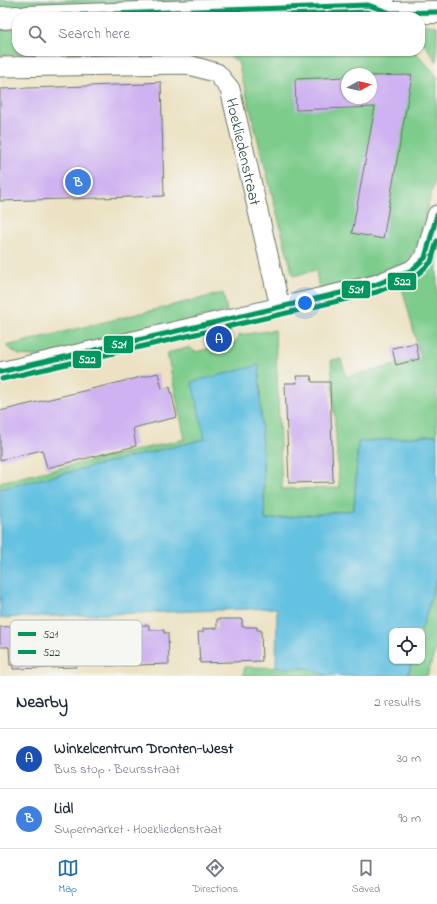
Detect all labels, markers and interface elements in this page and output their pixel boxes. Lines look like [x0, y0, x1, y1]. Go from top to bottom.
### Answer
search box [12, 12, 425, 56]
icon: search [26, 23, 48, 45]
text: Search here [58, 23, 130, 45]
north arrow [341, 68, 377, 104]
street label: Hoekliedenstraat [218, 96, 266, 209]
pin: B [65, 167, 91, 197]
line badge: 522 [387, 272, 417, 291]
text: 522 [393, 274, 411, 290]
line badge: 521 [341, 280, 371, 299]
text: 521 [348, 282, 364, 298]
your location [295, 293, 315, 313]
pin: A [206, 324, 232, 354]
line badge: 521 [103, 335, 134, 354]
text: 521 [111, 337, 127, 353]
line badge: 522 [72, 350, 102, 369]
text: 522 [78, 352, 96, 368]
legend [10, 620, 142, 666]
text: 521 [43, 627, 59, 643]
map controls [389, 628, 425, 664]
button: locate [389, 628, 425, 664]
text: 522 [43, 645, 61, 661]
text: Nearby [16, 690, 68, 715]
text: 2 results [374, 693, 421, 712]
text: Winkelcentrum Dronten-West [54, 738, 233, 760]
text: A [25, 749, 33, 768]
text: 30 m [397, 749, 421, 768]
text: Bus stop · Beursstraat [54, 760, 180, 779]
text: Lidl [54, 798, 73, 820]
text: B [25, 809, 33, 828]
text: 90 m [398, 809, 421, 828]
text: Supermarket · Hoekliedenstraat [54, 820, 222, 839]
tab: Map [57, 857, 79, 897]
tab: Directions [192, 857, 238, 897]
tab: Saved [352, 857, 380, 897]

